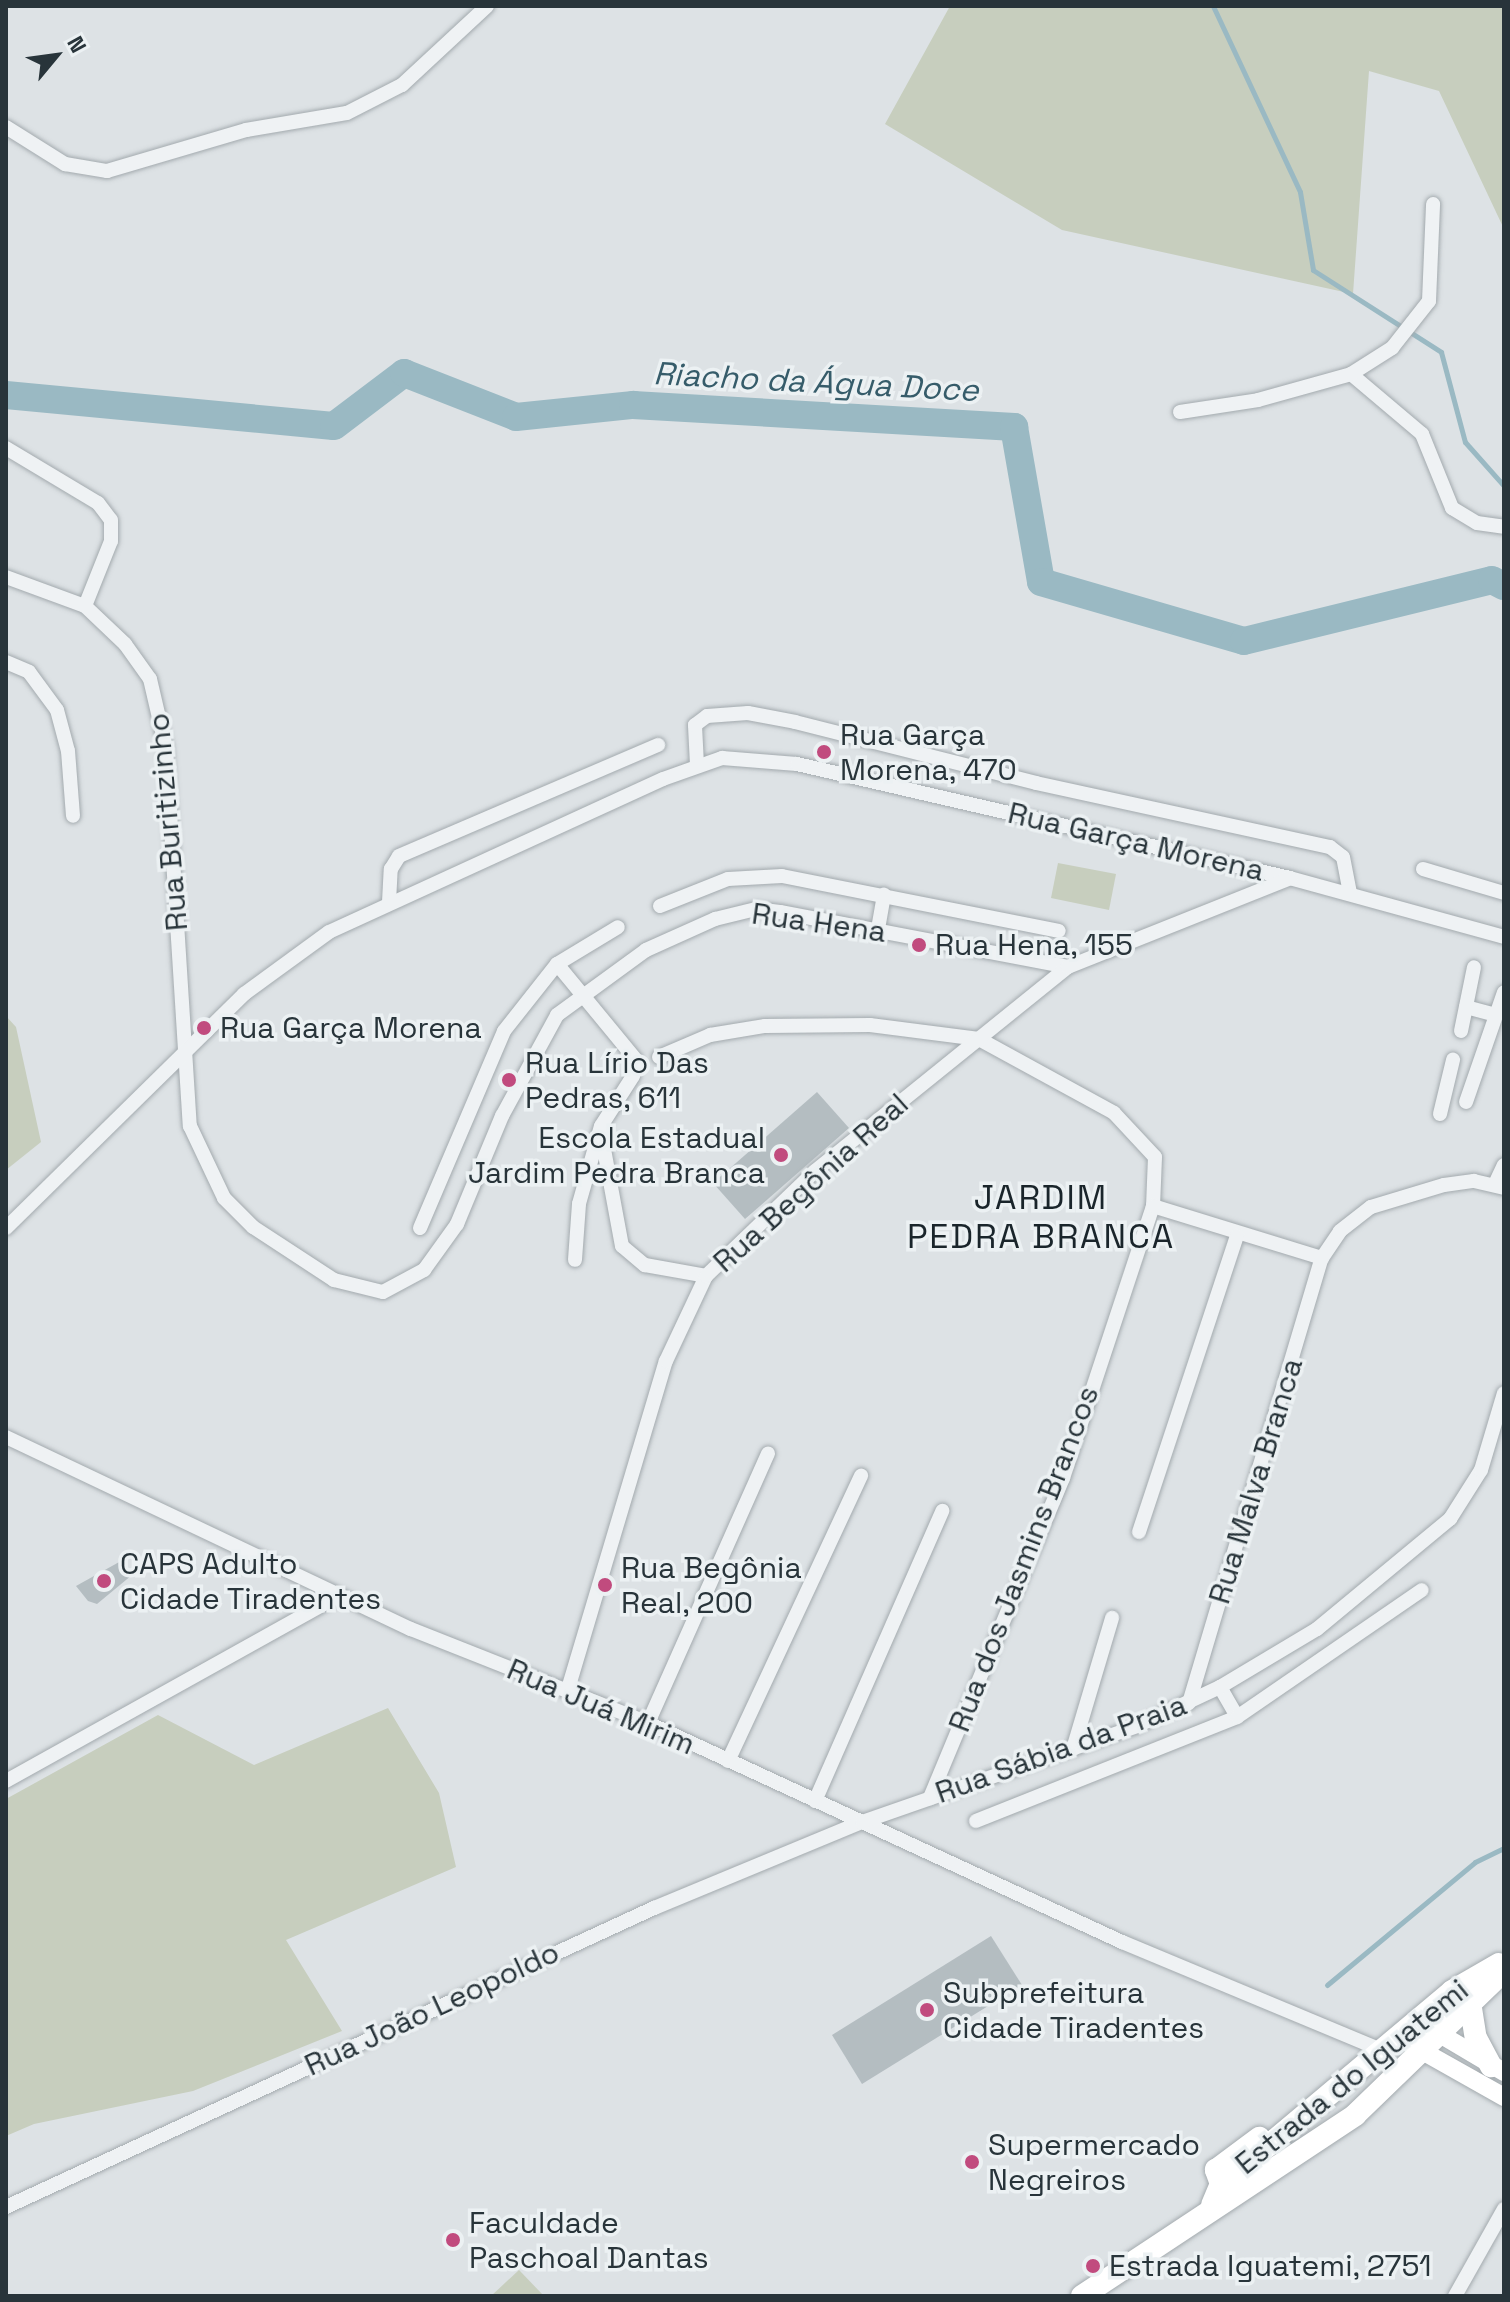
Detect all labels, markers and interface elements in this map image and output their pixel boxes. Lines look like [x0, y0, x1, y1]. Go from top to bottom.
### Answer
north arrow [16, 16, 96, 96]
text: N [61, 31, 93, 58]
water label: Riacho da Água Doce [652, 354, 980, 410]
street label: Rua Buritizinho [141, 712, 195, 932]
place label: Rua Garça Morena, 470 [840, 717, 1018, 788]
marker: Rua Garça Morena, 470 [815, 743, 833, 761]
street label: Rua Garça Morena [1004, 795, 1268, 889]
street label: Rua Hena [749, 896, 889, 950]
place label: Rua Hena, 155 [935, 927, 1134, 963]
marker: Rua Hena, 155 [910, 936, 928, 954]
place label: Rua Garça Morena [220, 1010, 482, 1046]
marker: Rua Garça Morena [195, 1019, 213, 1037]
place label: Rua Lírio Das Pedras, 611 [525, 1045, 709, 1116]
marker: Rua Lírio Das Pedras, 611 [500, 1071, 518, 1089]
street label: Rua Begônia Real [706, 1086, 916, 1280]
place label: Escola Estadual Jardim Pedra Branca [468, 1120, 765, 1190]
marker: Escola Estadual Jardim Pedra Branca [772, 1146, 790, 1164]
district label: JARDIM PEDRA BRANCA [907, 1177, 1175, 1256]
street label: Rua Malva Branca [1202, 1354, 1310, 1608]
street label: Rua dos Jasmins Brancos [941, 1381, 1107, 1737]
place label: CAPS Adulto Cidade Tiradentes [120, 1546, 382, 1616]
place label: Rua Begônia Real, 200 [621, 1550, 802, 1620]
marker: CAPS Adulto Cidade Tiradentes [95, 1572, 113, 1590]
marker: Rua Begônia Real, 200 [596, 1576, 614, 1594]
street label: Rua Juá Mirim [502, 1651, 700, 1763]
street label: Rua Sábia da Praia [931, 1687, 1191, 1811]
street label: Rua João Leopoldo [299, 1934, 565, 2084]
street label: Estrada do Iguatemi [1228, 1972, 1476, 2182]
place label: Subprefeitura Cidade Tiradentes [943, 1975, 1205, 2046]
marker: Subprefeitura Cidade Tiradentes [918, 2001, 936, 2019]
place label: Supermercado Negreiros [988, 2127, 1200, 2198]
marker: Supermercado Negreiros [963, 2153, 981, 2171]
place label: Faculdade Paschoal Dantas [469, 2205, 709, 2276]
marker: Faculdade Paschoal Dantas [444, 2231, 462, 2249]
place label: Estrada Iguatemi, 2751 [1109, 2248, 1433, 2284]
marker: Estrada Iguatemi, 2751 [1084, 2257, 1102, 2275]

